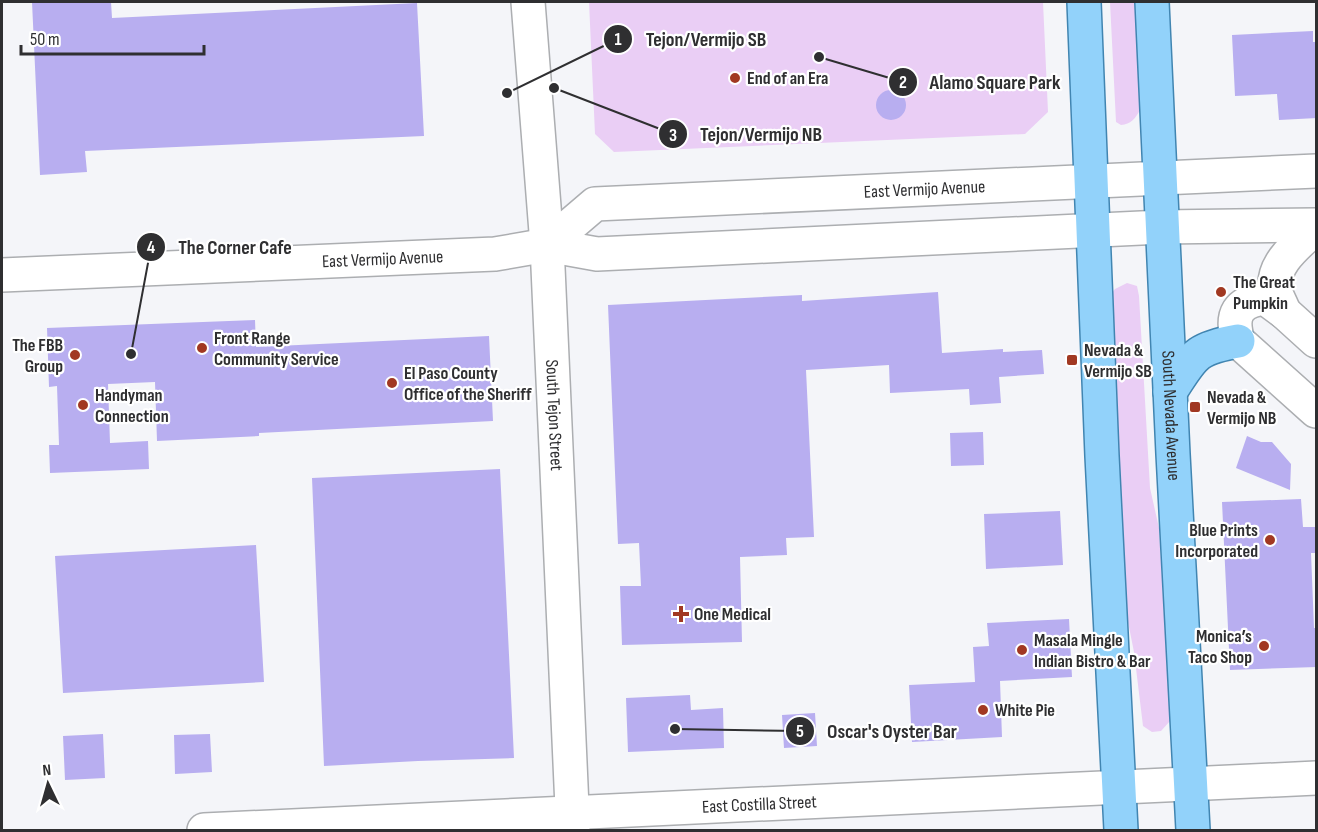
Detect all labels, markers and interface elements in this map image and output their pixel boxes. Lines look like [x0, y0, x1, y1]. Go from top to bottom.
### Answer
scale bar [21, 18, 204, 56]
callout: Tejon/Vermijo SB [603, 20, 778, 58]
text: Tejon/Vermijo SB [646, 28, 766, 52]
text: 50 m [30, 29, 60, 50]
text: 1 [614, 29, 622, 50]
callout: Alamo Square Park [888, 63, 1073, 101]
place label: End of an Era [747, 68, 828, 89]
marker: End of an Era [728, 71, 742, 85]
text: Alamo Square Park [929, 71, 1061, 95]
text: 2 [899, 72, 907, 93]
callout: Tejon/Vermijo NB [658, 115, 834, 153]
text: Tejon/Vermijo NB [700, 123, 822, 147]
text: 3 [669, 125, 677, 146]
street label: East Vermijo Avenue [863, 176, 986, 203]
callout: The Corner Cafe [136, 228, 304, 266]
text: The Corner Cafe [178, 236, 292, 260]
text: 4 [147, 237, 156, 258]
street label: East Vermijo Avenue [322, 246, 444, 272]
place label: The Great Pumpkin [1233, 272, 1295, 314]
marker: The Great Pumpkin [1214, 285, 1228, 299]
place label: Front Range Community Service [214, 328, 339, 370]
place label: The FBB Group [12, 335, 63, 377]
place label: Nevada & Vermijo SB [1084, 340, 1152, 382]
marker: Front Range Community Service [195, 341, 209, 355]
marker: The FBB Group [68, 348, 82, 362]
street label: South Nevada Avenue [1157, 350, 1184, 481]
marker: Nevada & Vermijo SB [1065, 353, 1079, 367]
street label: South Tejon Street [541, 359, 567, 472]
place label: El Paso County Office of the Sheriff [404, 363, 532, 405]
marker: El Paso County Office of the Sheriff [385, 376, 399, 390]
place label: Handyman Connection [95, 385, 169, 427]
place label: Nevada & Vermijo NB [1207, 387, 1277, 429]
marker: Handyman Connection [76, 398, 90, 412]
marker: Nevada & Vermijo NB [1188, 400, 1202, 414]
place label: Blue Prints Incorporated [1175, 520, 1258, 562]
marker: Blue Prints Incorporated [1263, 533, 1277, 547]
place label: One Medical [694, 604, 771, 625]
marker: One Medical [672, 605, 690, 623]
place label: Monica’s Taco Shop [1188, 626, 1252, 668]
place label: Masala Mingle Indian Bistro & Bar [1034, 630, 1151, 672]
marker: Monica’s Taco Shop [1257, 639, 1271, 653]
marker: Masala Mingle Indian Bistro & Bar [1015, 643, 1029, 657]
place label: White Pie [995, 700, 1055, 721]
marker: White Pie [976, 703, 990, 717]
callout: Oscar's Oyster Bar [785, 712, 969, 750]
text: Oscar's Oyster Bar [827, 720, 957, 744]
text: 5 [796, 721, 804, 742]
north arrow [18, 754, 78, 814]
text: N [42, 761, 52, 780]
street label: East Costilla Street [702, 791, 818, 818]

